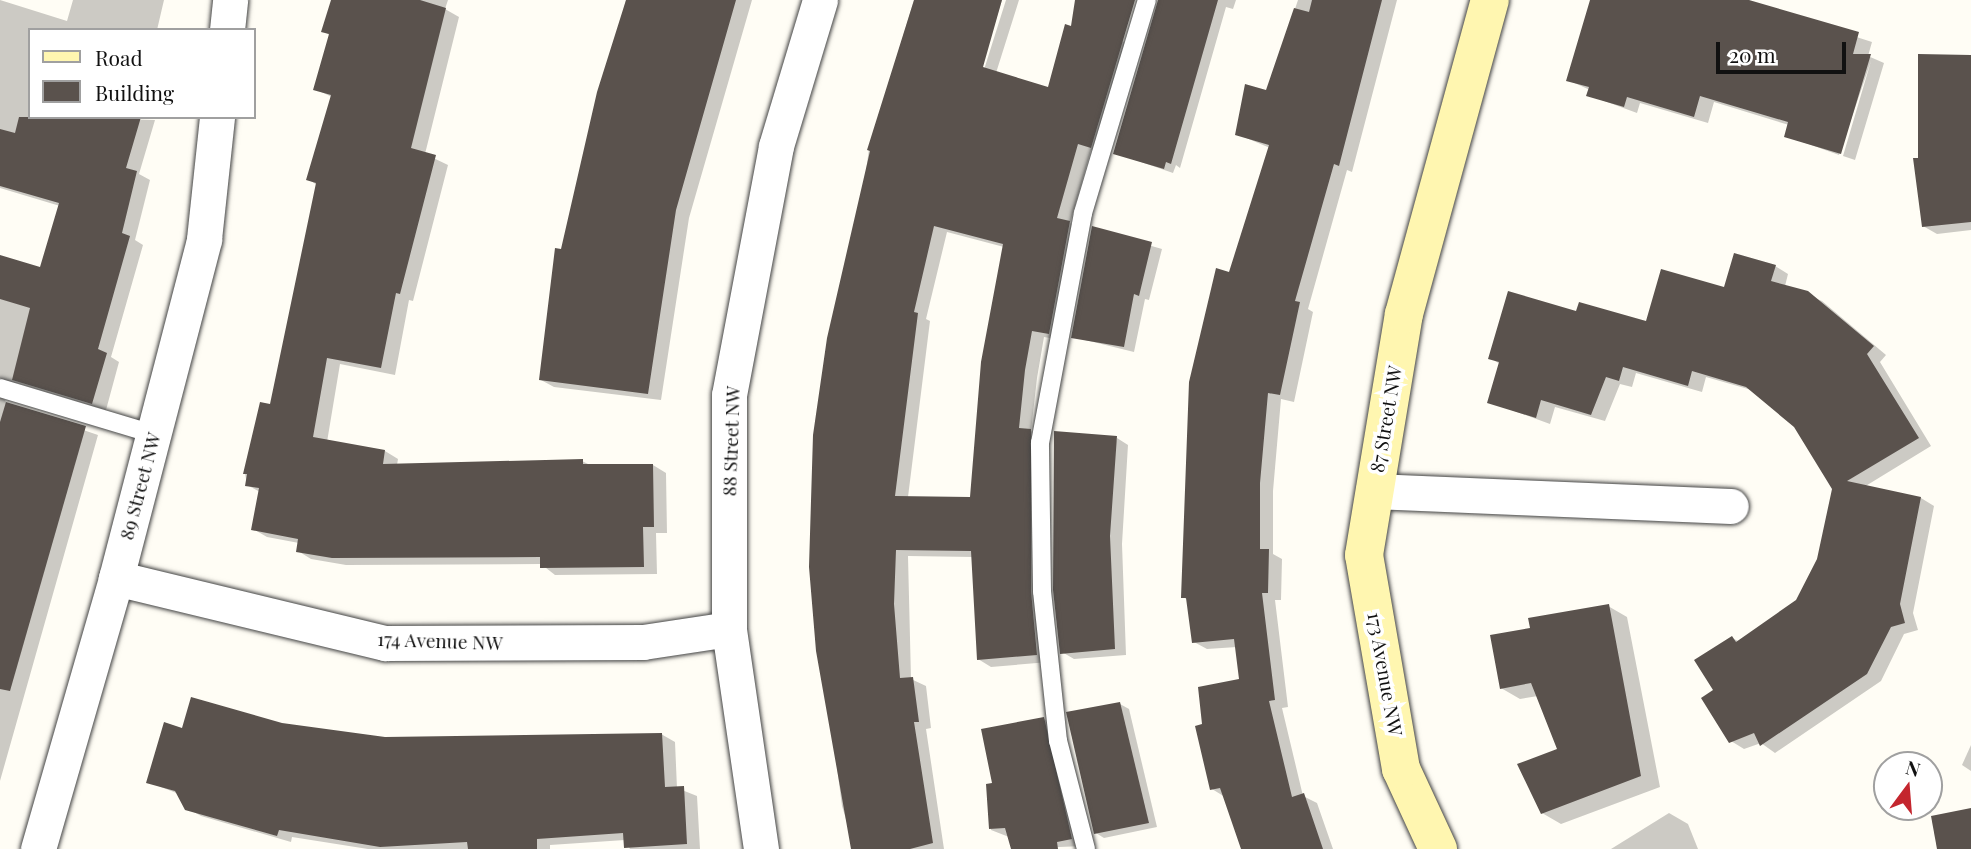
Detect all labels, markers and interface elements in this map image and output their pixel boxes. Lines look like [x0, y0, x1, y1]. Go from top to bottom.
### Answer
legend [28, 28, 256, 119]
scale bar [1719, 28, 1848, 72]
text: 20 m [1729, 40, 1776, 68]
text: Road [95, 43, 143, 71]
text: Building [95, 78, 174, 106]
street label: 87 Street NW [1365, 364, 1407, 474]
street label: 88 Street NW [718, 385, 744, 497]
street label: 89 Street NW [115, 430, 165, 542]
street label: 173 Avenue NW [1363, 610, 1407, 738]
street label: 174 Avenue NW [377, 627, 503, 655]
north arrow [1873, 751, 1943, 821]
text: N [1903, 753, 1923, 782]

